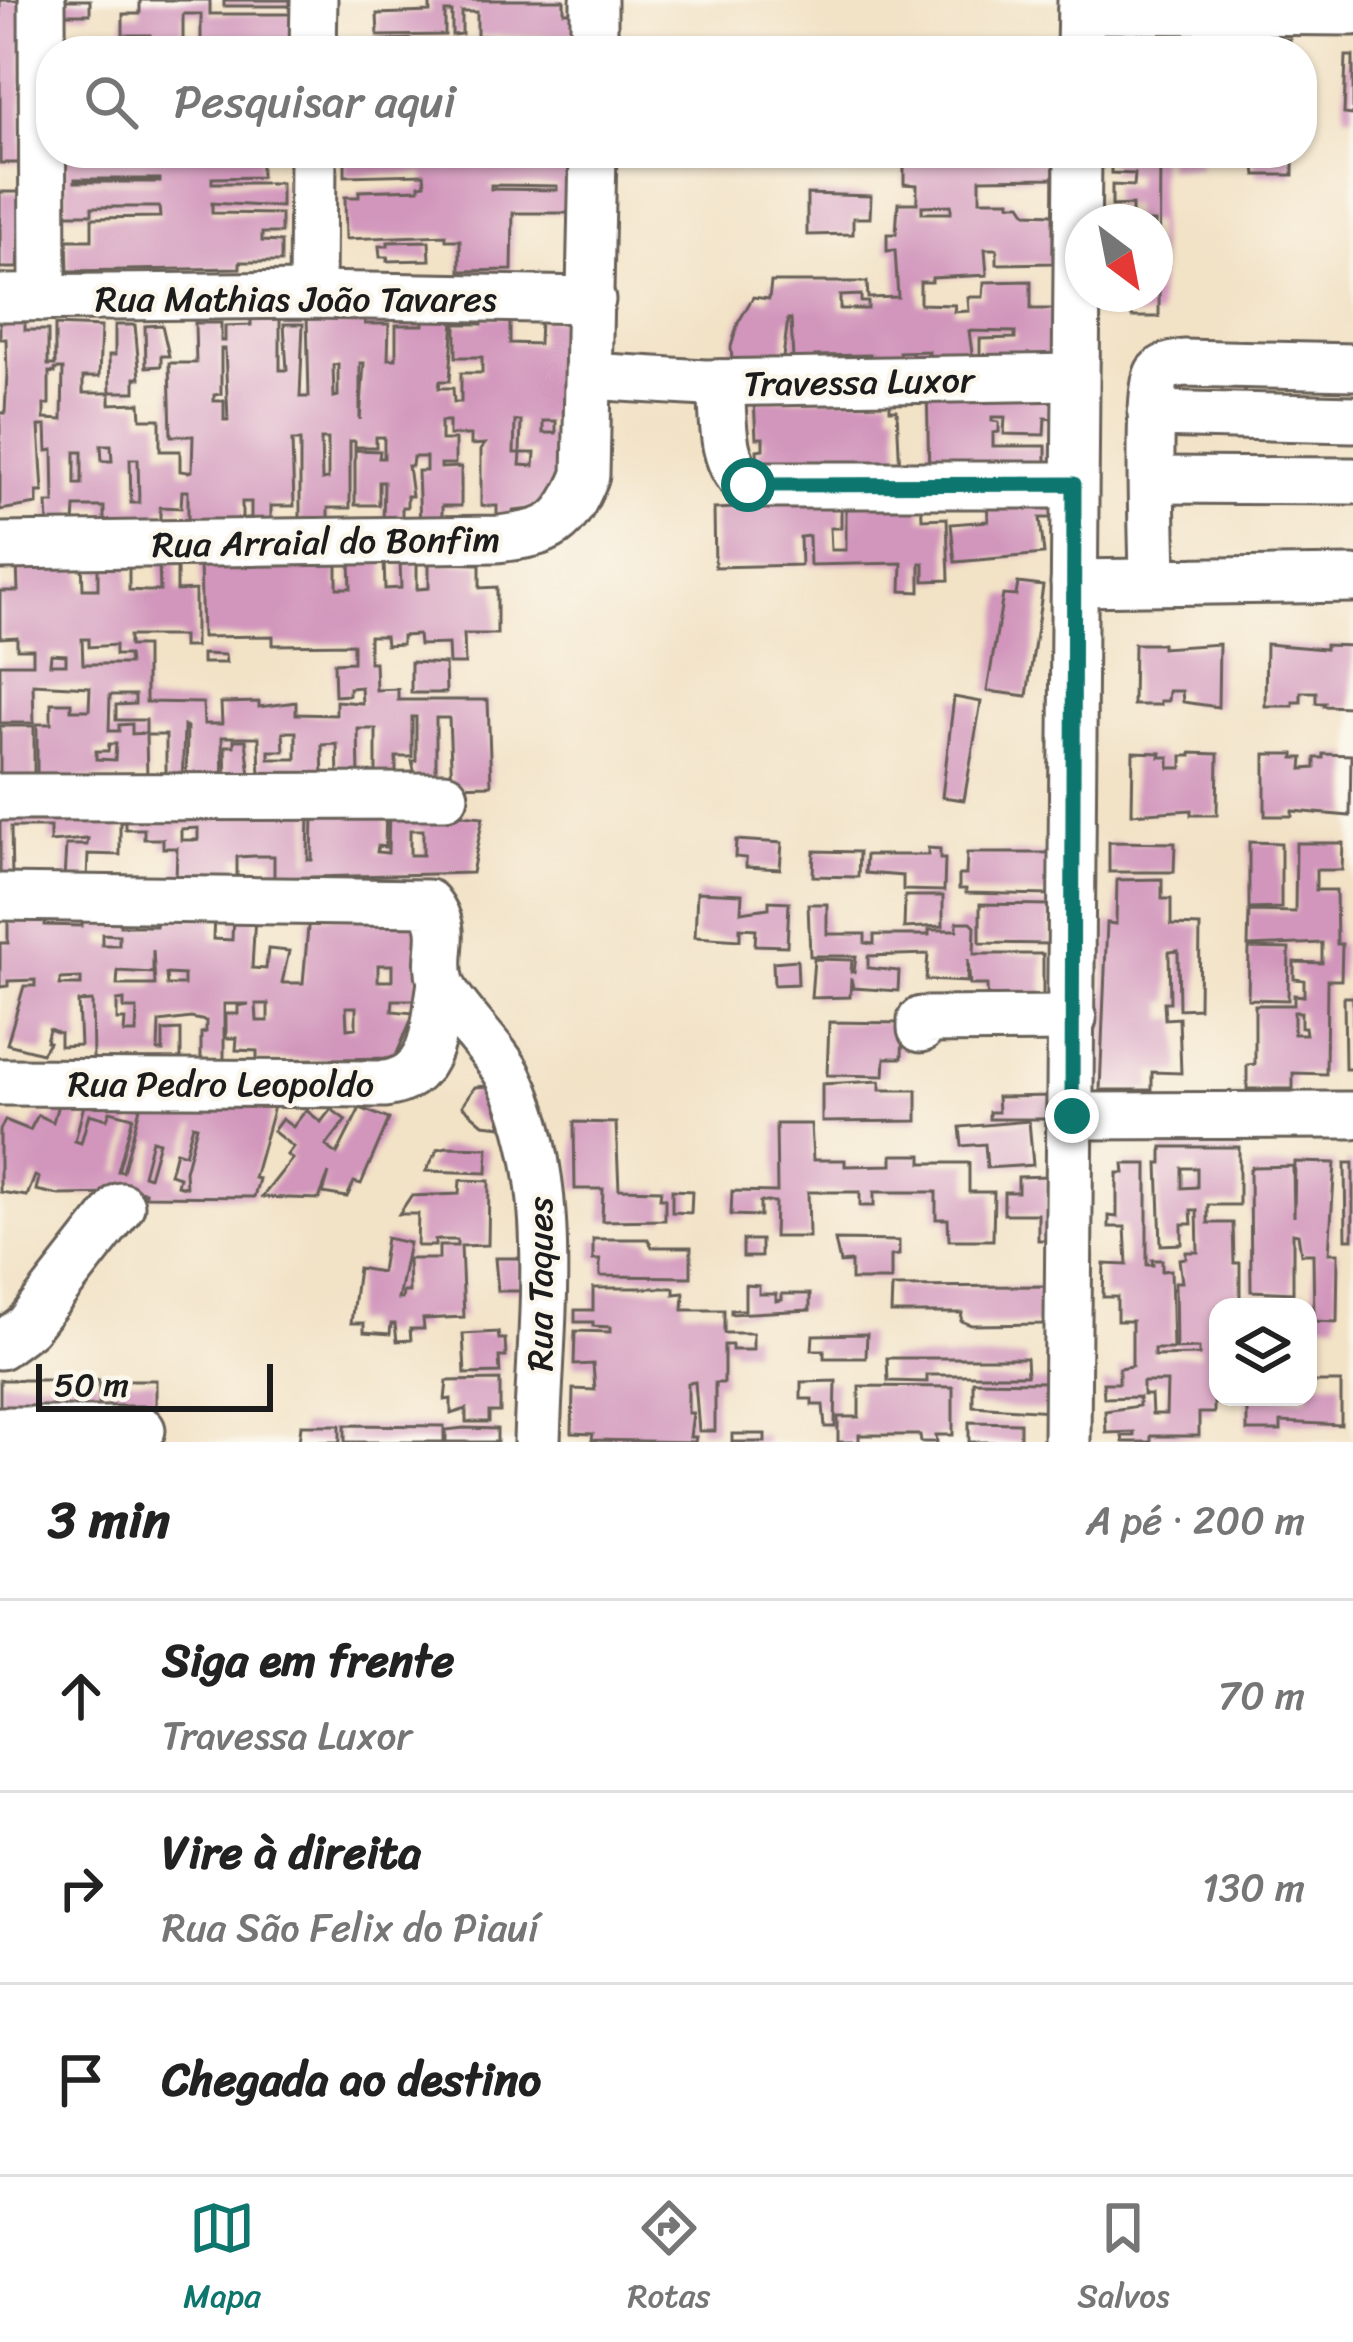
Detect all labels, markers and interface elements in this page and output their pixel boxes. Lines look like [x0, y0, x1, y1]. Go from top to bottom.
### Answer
search box [36, 36, 1317, 168]
text: Pesquisar aqui [174, 62, 456, 142]
icon: search [78, 69, 144, 135]
north arrow [1065, 204, 1173, 312]
street label: Rua Mathias João Tavares [95, 267, 497, 331]
street label: Travessa Luxor [743, 348, 977, 416]
route start [721, 458, 775, 512]
street label: Rua Arraial do Bonfim [151, 507, 501, 577]
street label: Rua Pedro Leopoldo [68, 1052, 374, 1116]
route end [1045, 1089, 1099, 1143]
street label: Rua Taques [508, 1196, 572, 1371]
map controls [1209, 1298, 1317, 1406]
button: layers [1209, 1298, 1317, 1406]
text: 50 m [54, 1356, 129, 1414]
scale bar [36, 1358, 273, 1411]
text: 3 min [48, 1475, 170, 1565]
text: A pé · 200 m [1086, 1486, 1305, 1555]
text: Siga em frente [162, 1621, 454, 1701]
text: 70 m [1218, 1661, 1305, 1730]
icon: ahead [48, 1663, 114, 1729]
text: Travessa Luxor [162, 1701, 412, 1770]
text: Vire à direita [162, 1813, 421, 1893]
text: 130 m [1202, 1853, 1305, 1922]
icon: right [48, 1855, 114, 1921]
text: Rua São Felix do Piauí [162, 1893, 539, 1962]
text: Chegada ao destino [162, 2040, 541, 2120]
icon: arrive [48, 2047, 114, 2113]
tab: Mapa [183, 2195, 261, 2325]
tab: Rotas [628, 2195, 711, 2325]
tab: Salvos [1077, 2195, 1170, 2325]

